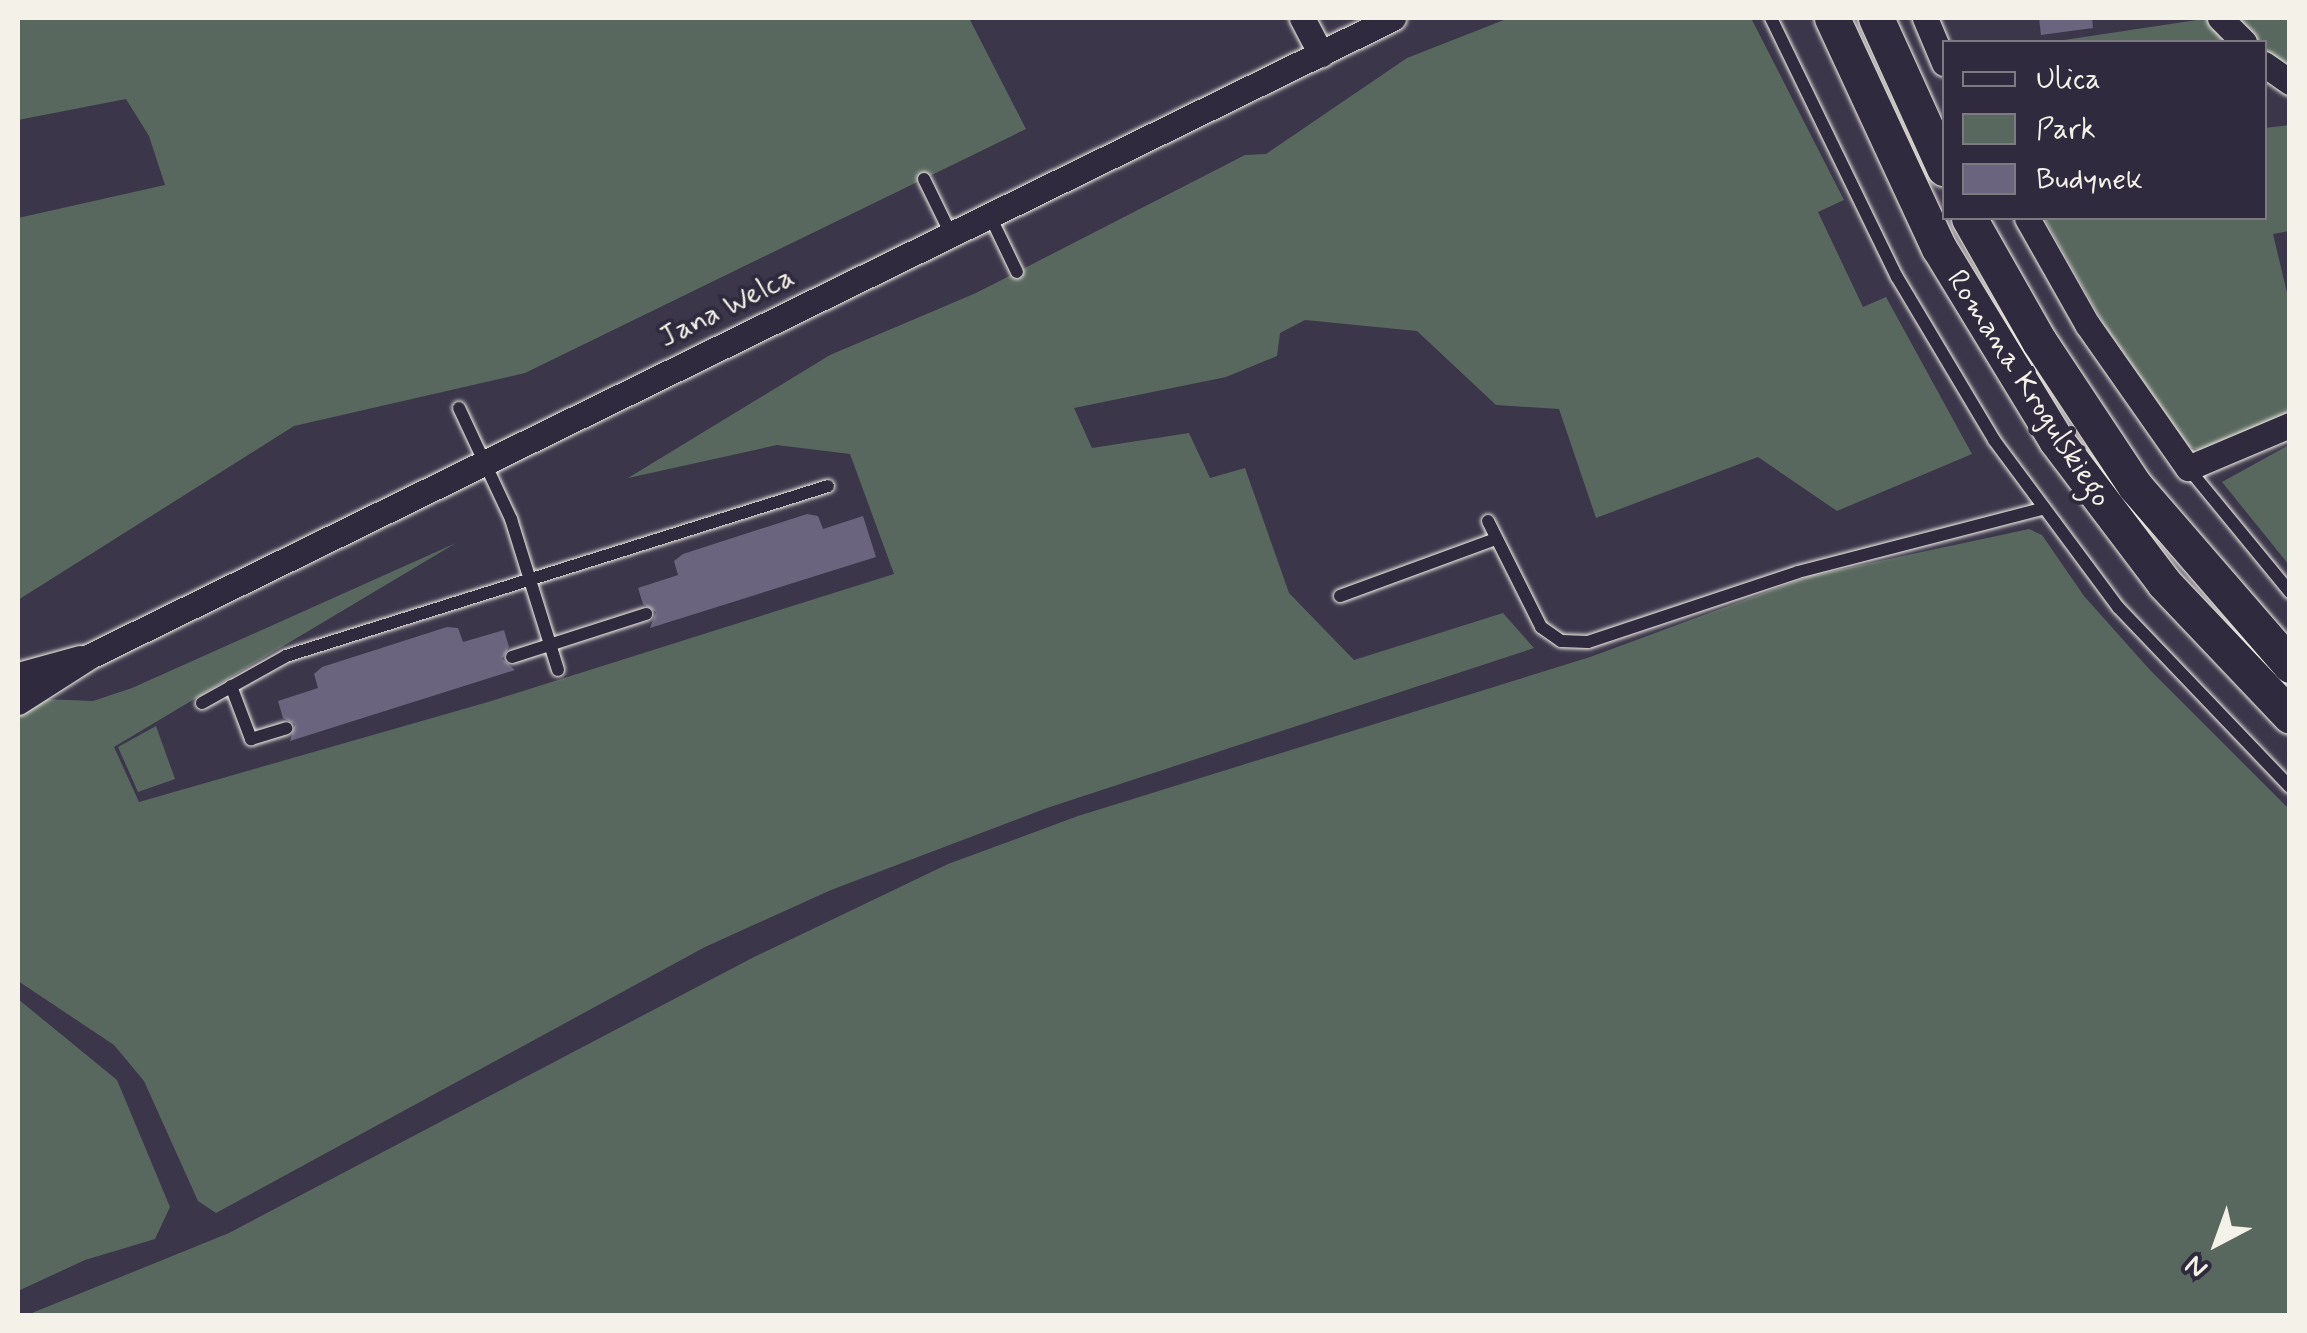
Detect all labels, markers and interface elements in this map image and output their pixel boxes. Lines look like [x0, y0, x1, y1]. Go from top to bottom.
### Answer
legend [1942, 40, 2267, 220]
text: Ulica [2036, 60, 2101, 99]
text: Park [2036, 110, 2096, 149]
text: Budynek [2036, 160, 2143, 199]
street label: Jana Welca [653, 260, 801, 356]
street label: Romana Krogulskiego [1938, 264, 2118, 514]
north arrow [2167, 1193, 2267, 1293]
text: N [2178, 1246, 2216, 1286]

